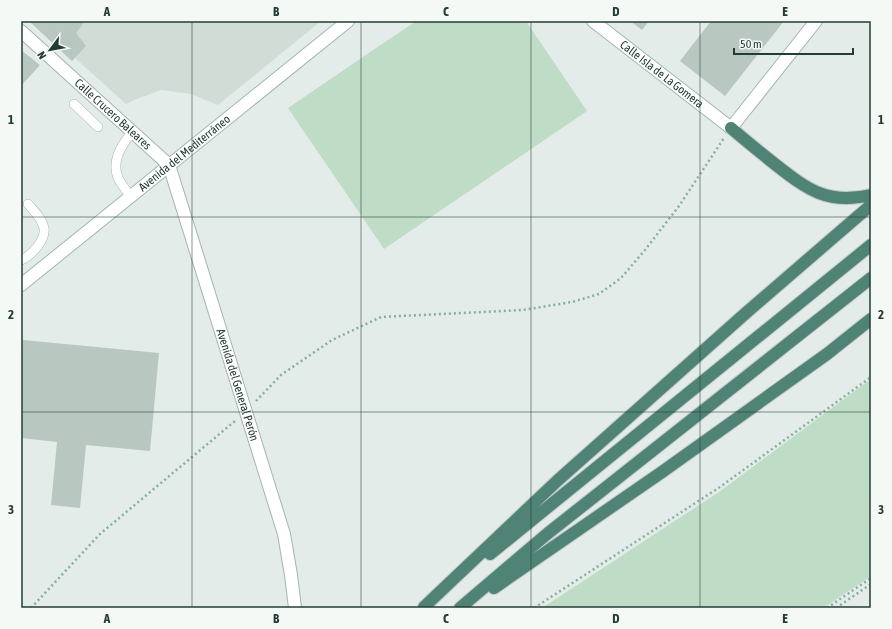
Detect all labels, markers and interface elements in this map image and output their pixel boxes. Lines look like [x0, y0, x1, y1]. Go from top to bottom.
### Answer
text: A [103, 4, 111, 19]
text: B [273, 4, 280, 19]
text: C [443, 4, 449, 19]
text: D [612, 4, 620, 19]
text: E [782, 4, 788, 19]
north arrow [30, 30, 70, 70]
scale bar [734, 30, 853, 56]
text: 50 m [740, 37, 762, 51]
street label: Calle Isla de La Gomera [617, 38, 706, 111]
text: N [35, 49, 48, 61]
street label: Calle Crucero Baleares [72, 76, 154, 152]
text: 1 [8, 112, 14, 127]
street label: Avenida del Mediterráneo [136, 112, 233, 194]
text: 1 [878, 112, 884, 127]
text: 2 [8, 307, 14, 322]
text: 2 [878, 307, 884, 322]
street label: Avenida del General Perón [213, 327, 262, 443]
text: 3 [8, 502, 14, 517]
text: 3 [878, 502, 884, 517]
text: A [103, 611, 111, 626]
text: B [273, 611, 280, 626]
text: C [443, 611, 449, 626]
text: D [612, 611, 620, 626]
text: E [782, 611, 788, 626]

